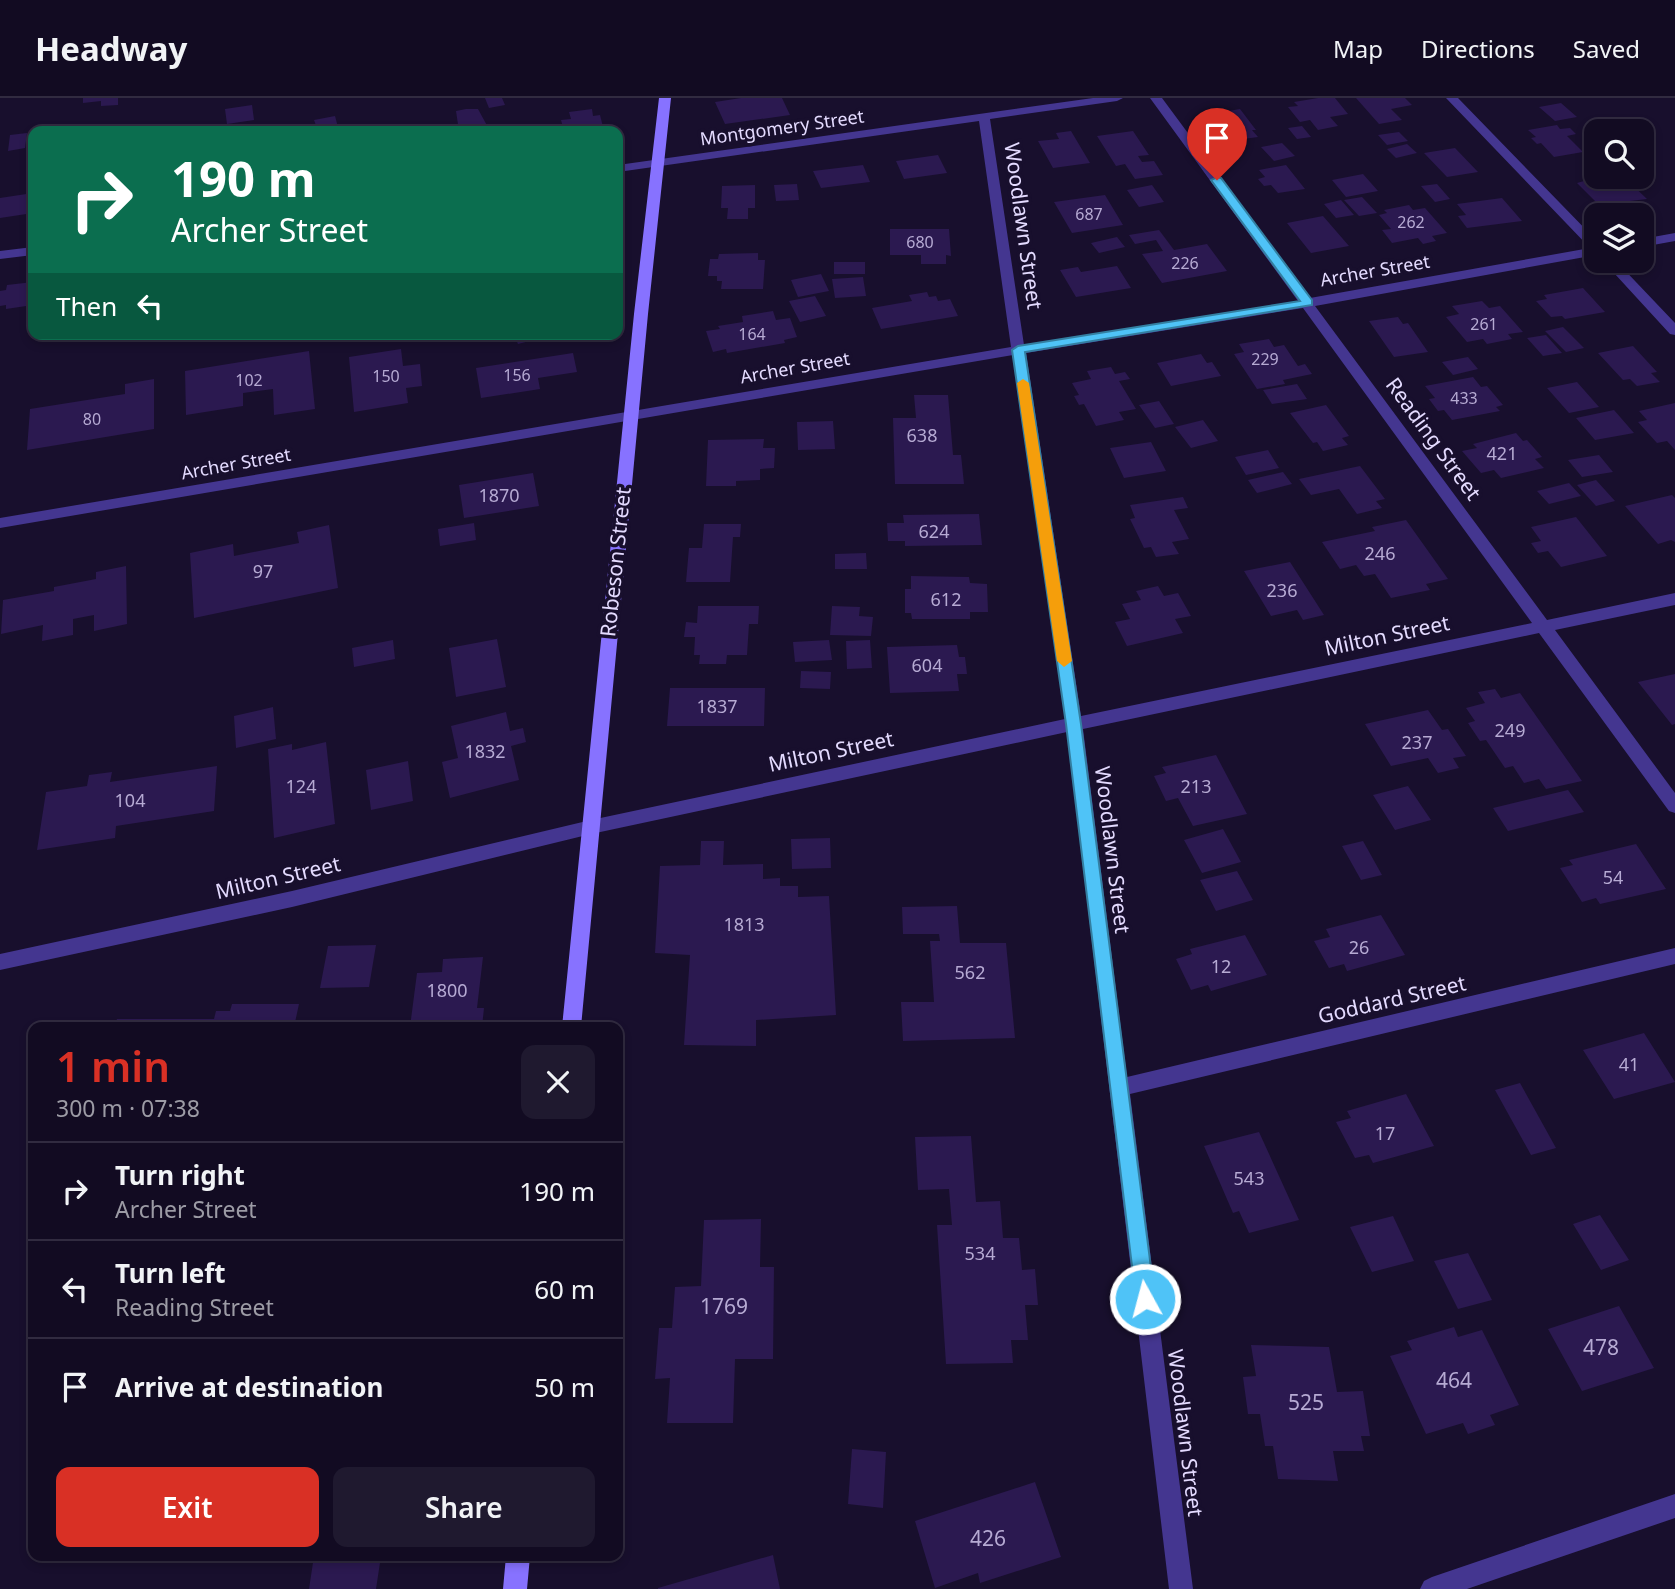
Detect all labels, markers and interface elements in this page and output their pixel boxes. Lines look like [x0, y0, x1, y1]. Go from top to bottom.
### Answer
text: Headway [35, 26, 187, 71]
text: Map [1333, 32, 1383, 65]
text: Directions [1421, 32, 1535, 65]
text: Saved [1573, 32, 1640, 65]
street label: Montgomery Street [698, 104, 866, 150]
pin [1187, 108, 1247, 180]
icon: arrive [1198, 119, 1236, 157]
map controls [1584, 119, 1654, 273]
button: search [1584, 119, 1654, 189]
street label: Woodlawn Street [998, 141, 1050, 312]
text: 190 m [171, 145, 316, 211]
icon: right [56, 154, 147, 245]
house number: 687 [1075, 203, 1103, 225]
button: layers [1584, 203, 1654, 273]
text: Archer Street [171, 208, 368, 251]
house number: 262 [1397, 211, 1425, 233]
house number: 680 [906, 231, 934, 253]
street label: Archer Street [1318, 248, 1432, 291]
house number: 226 [1171, 252, 1199, 274]
icon: left [131, 287, 169, 325]
text: Then [56, 288, 117, 324]
house number: 261 [1470, 313, 1498, 335]
house number: 164 [738, 323, 766, 345]
street label: Archer Street [738, 345, 852, 388]
house number: 229 [1251, 348, 1279, 370]
house number: 156 [503, 364, 531, 386]
house number: 150 [372, 365, 400, 387]
house number: 102 [235, 369, 263, 391]
street label: Reading Street [1380, 372, 1488, 506]
house number: 433 [1450, 387, 1478, 409]
house number: 80 [83, 408, 101, 430]
house number: 638 [907, 423, 937, 447]
street label: Archer Street [179, 441, 293, 484]
house number: 421 [1487, 441, 1517, 465]
house number: 1870 [478, 483, 520, 507]
street label: Robeson Street [593, 485, 637, 638]
house number: 624 [919, 519, 949, 543]
house number: 246 [1365, 541, 1395, 565]
house number: 97 [253, 559, 273, 583]
house number: 236 [1267, 578, 1297, 602]
house number: 612 [931, 587, 961, 611]
street label: Milton Street [1322, 608, 1452, 662]
house number: 604 [912, 653, 942, 677]
house number: 1837 [696, 694, 738, 718]
house number: 249 [1495, 718, 1525, 742]
street label: Milton Street [766, 724, 896, 778]
house number: 237 [1402, 730, 1432, 754]
house number: 1832 [464, 739, 506, 763]
street label: Woodlawn Street [1089, 765, 1137, 935]
house number: 124 [286, 774, 316, 798]
house number: 213 [1181, 774, 1211, 798]
house number: 104 [115, 788, 145, 812]
street label: Milton Street [213, 849, 343, 905]
house number: 54 [1603, 865, 1623, 889]
house number: 1813 [723, 912, 765, 936]
house number: 26 [1349, 935, 1369, 959]
house number: 12 [1211, 954, 1231, 978]
house number: 562 [955, 960, 985, 984]
street label: Goddard Street [1315, 968, 1469, 1030]
house number: 1800 [426, 978, 468, 1002]
text: 1 min [56, 1037, 170, 1094]
button: close [521, 1045, 595, 1119]
house number: 41 [1619, 1052, 1639, 1076]
text: 300 m · 07:38 [56, 1092, 200, 1124]
house number: 17 [1375, 1121, 1395, 1145]
text: Turn right [115, 1157, 245, 1193]
house number: 543 [1234, 1166, 1264, 1190]
icon: right [56, 1172, 94, 1210]
text: 190 m [519, 1173, 595, 1209]
text: Archer Street [115, 1193, 257, 1225]
house number: 534 [965, 1241, 995, 1265]
text: Turn left [115, 1255, 226, 1291]
position arrow [1108, 1262, 1182, 1336]
icon: left [56, 1270, 94, 1308]
text: 60 m [534, 1271, 595, 1307]
text: Reading Street [115, 1291, 274, 1323]
house number: 1769 [700, 1292, 748, 1320]
house number: 478 [1583, 1333, 1619, 1361]
street label: Woodlawn Street [1162, 1348, 1210, 1518]
house number: 464 [1436, 1366, 1472, 1394]
icon: arrive [56, 1368, 94, 1406]
text: Arrive at destination [115, 1369, 384, 1405]
text: 50 m [534, 1369, 595, 1405]
house number: 525 [1288, 1388, 1324, 1416]
button: Exit [56, 1467, 319, 1547]
button: Share [333, 1467, 595, 1547]
house number: 426 [970, 1524, 1006, 1552]

